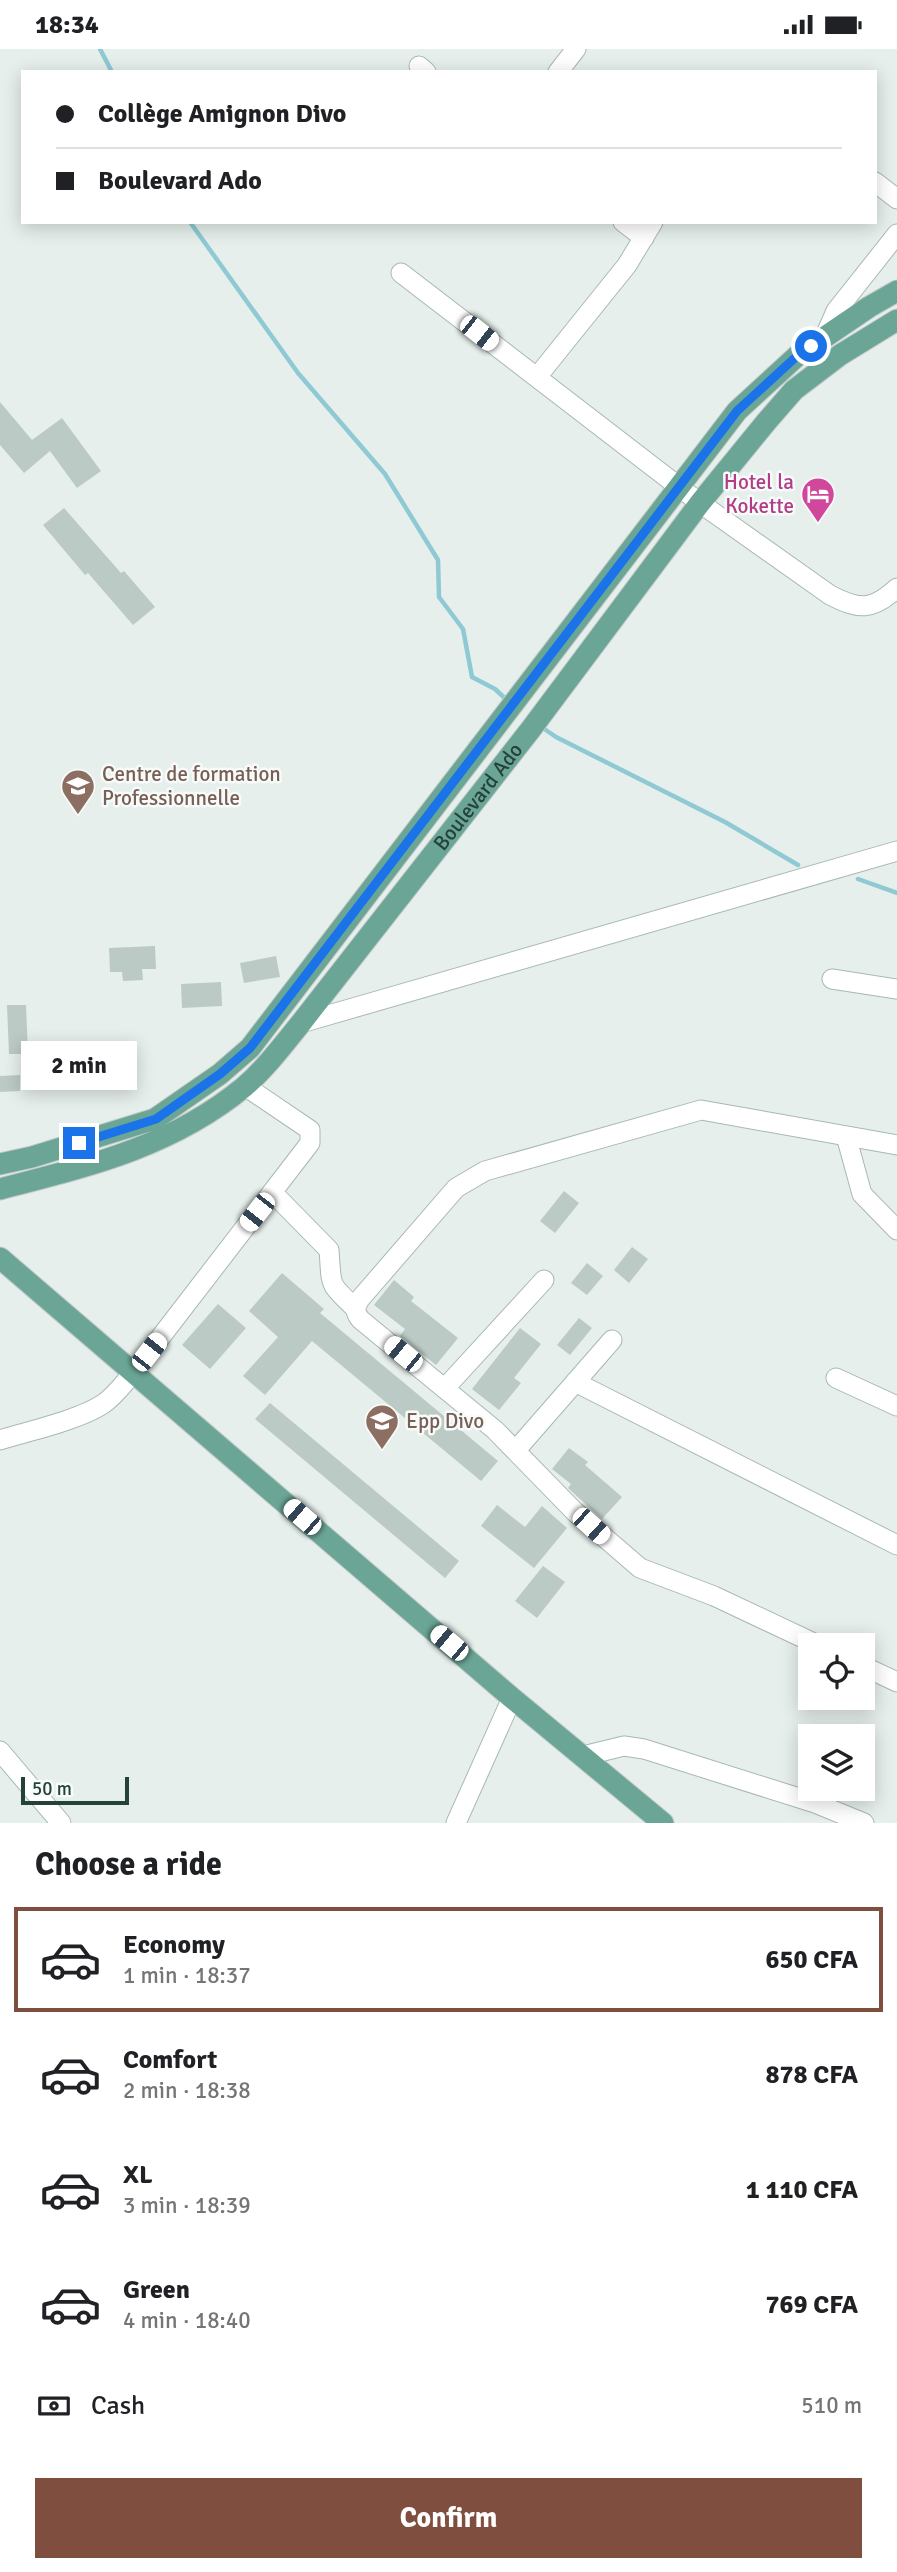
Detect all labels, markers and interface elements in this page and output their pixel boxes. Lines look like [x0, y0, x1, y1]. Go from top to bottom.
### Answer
text: 18:34 [35, 9, 99, 41]
text: Collège Amignon Divo [98, 98, 346, 130]
text: Boulevard Ado [98, 165, 262, 197]
car [456, 312, 503, 354]
route start [795, 330, 827, 362]
place label: Hotel la Kokette [724, 469, 794, 519]
hotel icon: Hotel la Kokette [799, 475, 837, 524]
street label: Boulevard Ado [428, 738, 528, 856]
place label: Centre de formation Professionnelle [102, 761, 281, 811]
school or university icon: Centre de formation Professionnelle [59, 767, 97, 816]
callout: 2 min [21, 1041, 137, 1091]
text: 2 min [51, 1051, 107, 1080]
route end [63, 1127, 95, 1159]
car [236, 1189, 279, 1235]
car [128, 1329, 171, 1375]
car [381, 1333, 426, 1375]
school or university icon: Epp Divo [363, 1402, 401, 1451]
place label: Epp Divo [406, 1408, 484, 1434]
car [280, 1495, 325, 1539]
car [569, 1504, 614, 1548]
car [427, 1621, 472, 1665]
map controls [798, 1633, 875, 1801]
button: locate [798, 1633, 875, 1710]
button: layers [798, 1724, 875, 1801]
scale bar [21, 1774, 130, 1806]
text: 50 m [32, 1777, 72, 1801]
text: Choose a ride [35, 1845, 222, 1884]
icon: car [39, 1928, 102, 1991]
text: Economy [123, 1929, 225, 1961]
text: 650 CFA [766, 1944, 858, 1976]
text: 1 min · 18:37 [123, 1961, 251, 1990]
icon: car [39, 2043, 102, 2106]
text: Comfort [123, 2044, 217, 2076]
text: 878 CFA [766, 2059, 858, 2091]
text: 2 min · 18:38 [123, 2076, 251, 2105]
icon: car [39, 2158, 102, 2221]
text: XL [123, 2159, 153, 2191]
text: 1 110 CFA [746, 2174, 858, 2206]
text: 3 min · 18:39 [123, 2191, 251, 2220]
icon: car [39, 2273, 102, 2336]
text: Green [123, 2274, 190, 2306]
text: 769 CFA [766, 2289, 858, 2321]
text: 4 min · 18:40 [123, 2306, 251, 2335]
icon: cash [35, 2387, 73, 2425]
text: Cash [91, 2390, 145, 2422]
text: 510 m [801, 2391, 862, 2420]
button: Confirm [35, 2478, 862, 2558]

